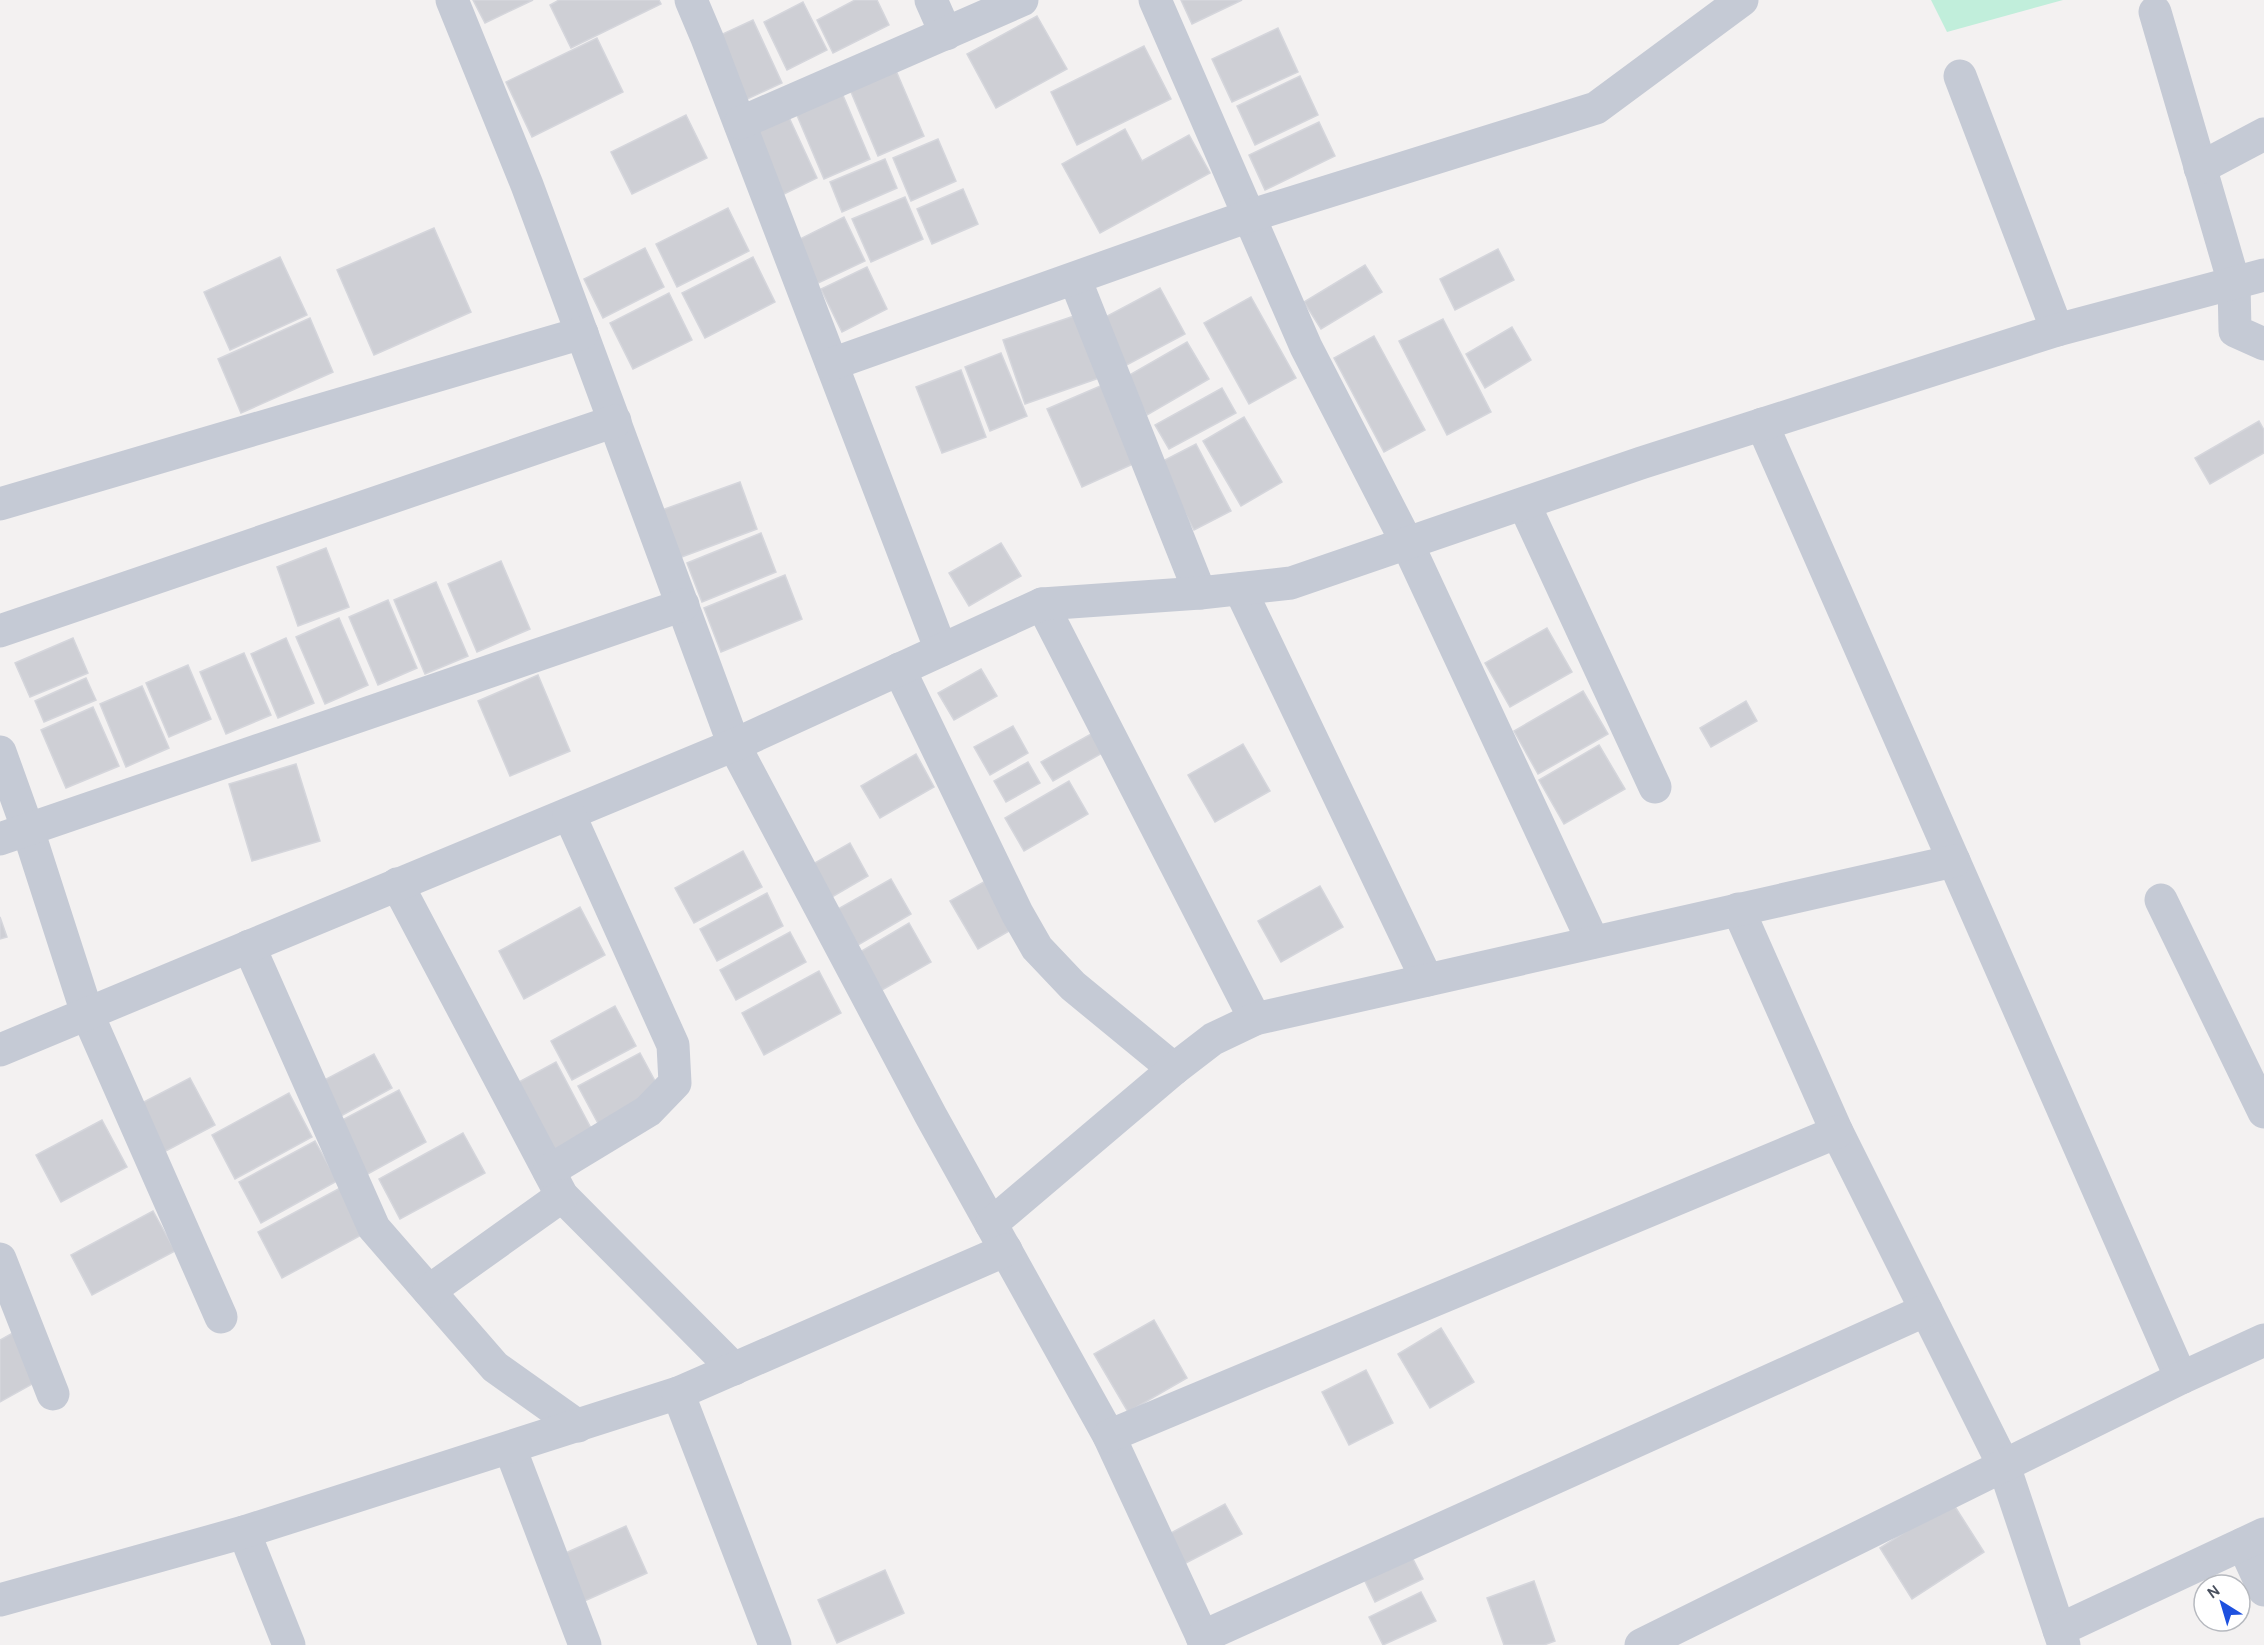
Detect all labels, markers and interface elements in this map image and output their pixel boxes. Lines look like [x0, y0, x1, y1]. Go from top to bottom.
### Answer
north arrow [2192, 1573, 2252, 1633]
text: N [2203, 1580, 2224, 1602]

